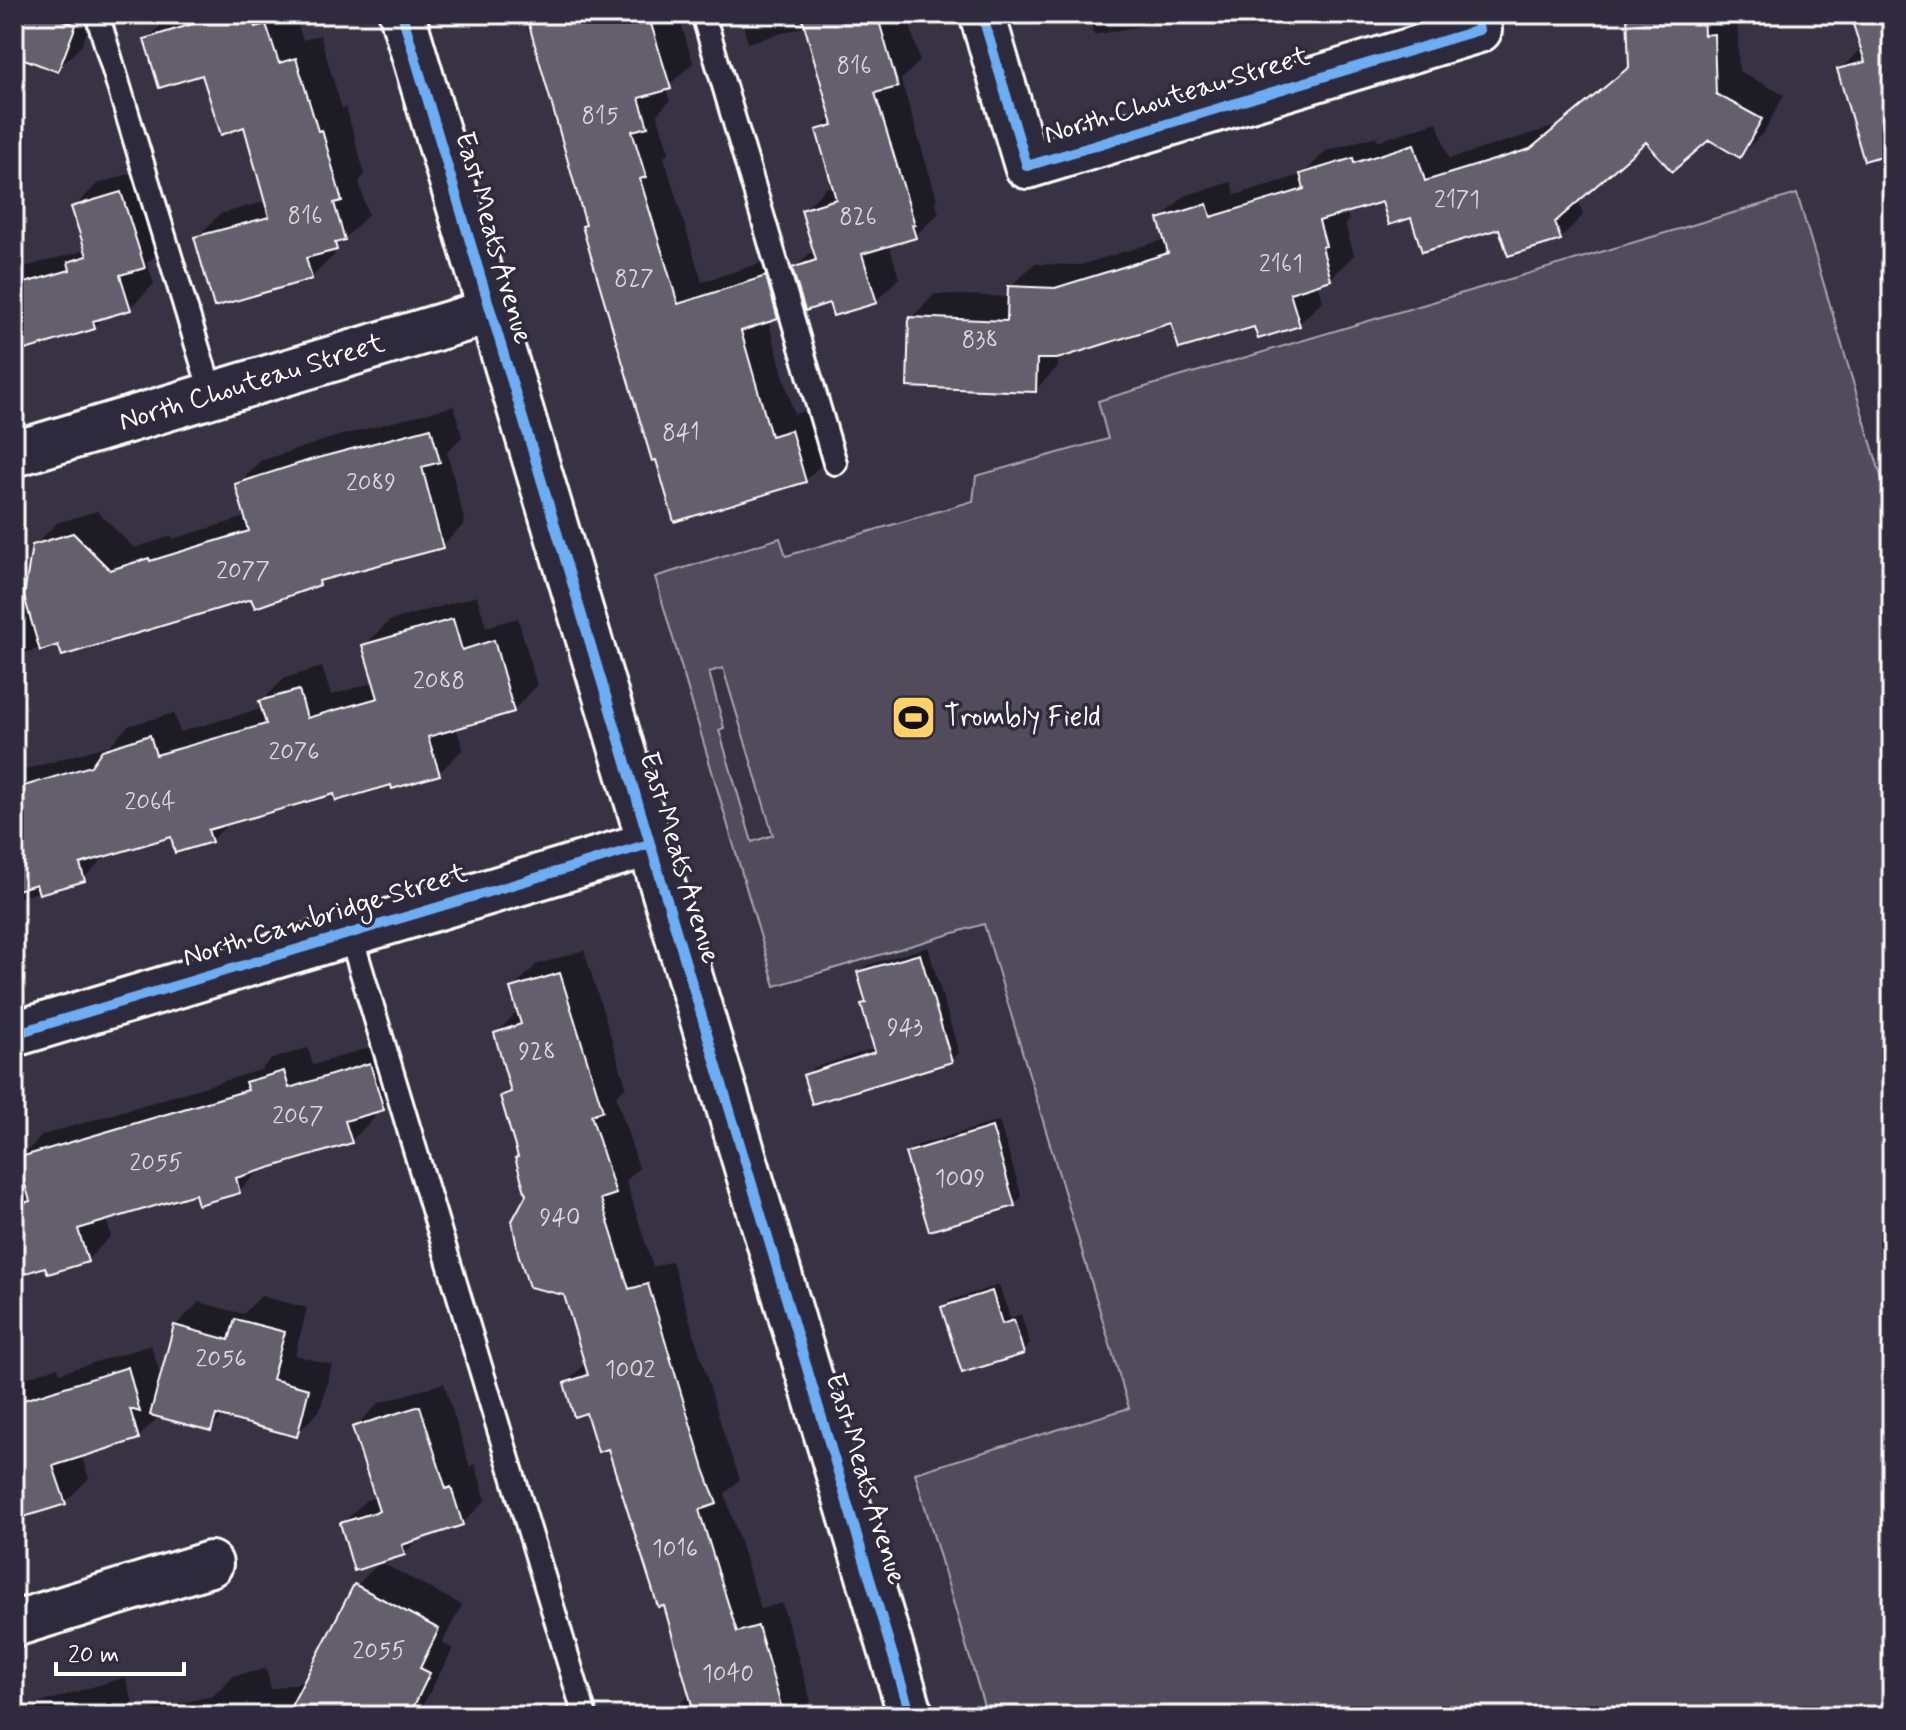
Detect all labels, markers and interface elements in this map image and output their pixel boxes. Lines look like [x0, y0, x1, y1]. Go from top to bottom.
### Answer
street label: North Chouteau Street [1040, 38, 1315, 154]
house number: 816 [836, 51, 872, 82]
house number: 815 [581, 101, 619, 132]
street label: East Meats Avenue [445, 127, 541, 349]
house number: 2171 [1434, 185, 1480, 216]
house number: 816 [287, 201, 323, 232]
house number: 826 [839, 202, 877, 233]
house number: 2161 [1259, 249, 1303, 280]
house number: 827 [614, 264, 654, 295]
street label: North Chouteau Street [115, 325, 390, 441]
house number: 838 [962, 325, 998, 356]
house number: 841 [662, 418, 700, 449]
house number: 2089 [346, 468, 396, 499]
house number: 2077 [216, 556, 270, 587]
house number: 2088 [413, 666, 465, 697]
sports icon: Trombly Field [889, 693, 937, 741]
place label: Trombly Field [944, 699, 1101, 736]
house number: 2076 [268, 737, 320, 768]
street label: East Meats Avenue [629, 748, 729, 968]
house number: 2064 [125, 787, 175, 818]
street label: North Cambridge Street [178, 855, 473, 979]
house number: 943 [887, 1013, 923, 1044]
house number: 928 [518, 1037, 556, 1068]
house number: 2067 [272, 1101, 324, 1132]
house number: 2055 [129, 1148, 183, 1179]
house number: 1009 [935, 1164, 985, 1195]
house number: 940 [540, 1203, 580, 1234]
house number: 2056 [195, 1344, 247, 1375]
house number: 1002 [605, 1355, 656, 1386]
street label: East Meats Avenue [815, 1369, 915, 1589]
house number: 1016 [652, 1534, 698, 1565]
scale bar [56, 1626, 184, 1676]
house number: 2055 [352, 1636, 406, 1667]
text: 20 m [68, 1640, 119, 1671]
house number: 1040 [702, 1659, 754, 1690]

